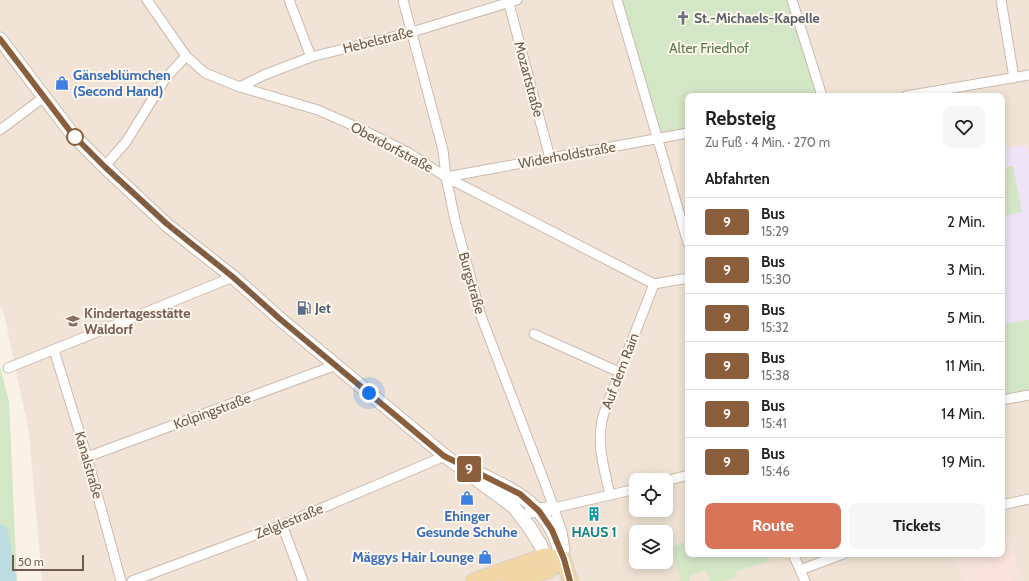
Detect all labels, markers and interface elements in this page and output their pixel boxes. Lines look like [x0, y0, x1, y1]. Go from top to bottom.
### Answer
place label: St.-Michaels-Kapelle [694, 9, 820, 27]
church icon: St.-Michaels-Kapelle [675, 10, 691, 26]
street label: Hebelstraße [341, 23, 415, 57]
street label: Mozartstraße [510, 39, 548, 119]
park label: Alter Friedhof [669, 39, 749, 57]
place label: Gänseblümchen (Second Hand) [73, 66, 171, 100]
shop icon: Gänseblümchen (Second Hand) [54, 75, 70, 91]
button: heart [943, 106, 985, 148]
text: Rebsteig [705, 107, 776, 130]
street label: Oberdorfstraße [348, 118, 436, 176]
unlabelled marker [66, 128, 84, 146]
text: Zu Fuß · 4 Min. · 270 m [705, 134, 830, 150]
street label: Widerholdstraße [517, 138, 617, 172]
text: Abfahrten [705, 170, 770, 188]
text: Bus [761, 205, 785, 223]
text: 9 [723, 213, 731, 231]
text: 2 Min. [947, 213, 985, 231]
text: 15:29 [761, 223, 789, 239]
street label: Burgstraße [455, 250, 489, 316]
text: Bus [761, 253, 785, 271]
text: 9 [723, 261, 731, 279]
text: 3 Min. [947, 261, 985, 279]
text: 15:30 [761, 271, 791, 287]
place label: Jet [314, 299, 331, 317]
fuel station icon: Jet [296, 300, 312, 316]
text: Bus [761, 301, 785, 319]
place label: Kindertagesstätte Waldorf [84, 304, 190, 338]
text: 9 [723, 309, 731, 327]
text: 5 Min. [947, 309, 985, 327]
school or university icon: Kindertagesstätte Waldorf [65, 313, 81, 329]
text: 15:32 [761, 319, 789, 335]
street label: Auf dem Rain [597, 330, 643, 411]
text: Bus [761, 349, 785, 367]
text: 9 [723, 357, 731, 375]
text: 11 Min. [945, 357, 985, 375]
text: 15:38 [761, 367, 790, 383]
your location [359, 383, 379, 403]
street label: Kolpingstraße [171, 389, 253, 433]
text: Bus [761, 397, 785, 415]
text: 9 [723, 405, 731, 423]
text: 14 Min. [941, 405, 985, 423]
text: 15:41 [761, 415, 787, 431]
street label: Kanalstraße [71, 429, 107, 501]
text: Bus [761, 445, 785, 463]
text: 9 [723, 453, 731, 471]
text: 19 Min. [942, 453, 985, 471]
line badge: 9 [456, 456, 482, 482]
text: 9 [465, 460, 473, 478]
text: 15:46 [761, 463, 790, 479]
map controls [629, 473, 673, 569]
button: locate [629, 473, 673, 517]
shop icon: Ehinger Gesunde Schuhe [459, 490, 475, 506]
street label: Zelglestraße [252, 499, 326, 543]
button: Route [705, 503, 841, 549]
button: Tickets [849, 503, 985, 549]
building icon: HAUS 1 [586, 506, 602, 522]
place label: Ehinger Gesunde Schuhe [417, 507, 517, 541]
place label: HAUS 1 [571, 523, 617, 541]
button: layers [629, 525, 673, 569]
place label: Mäggys Hair Lounge [352, 548, 474, 566]
shop icon: Mäggys Hair Lounge [477, 549, 493, 565]
scale bar [12, 553, 84, 572]
text: 50 m [18, 555, 44, 569]

